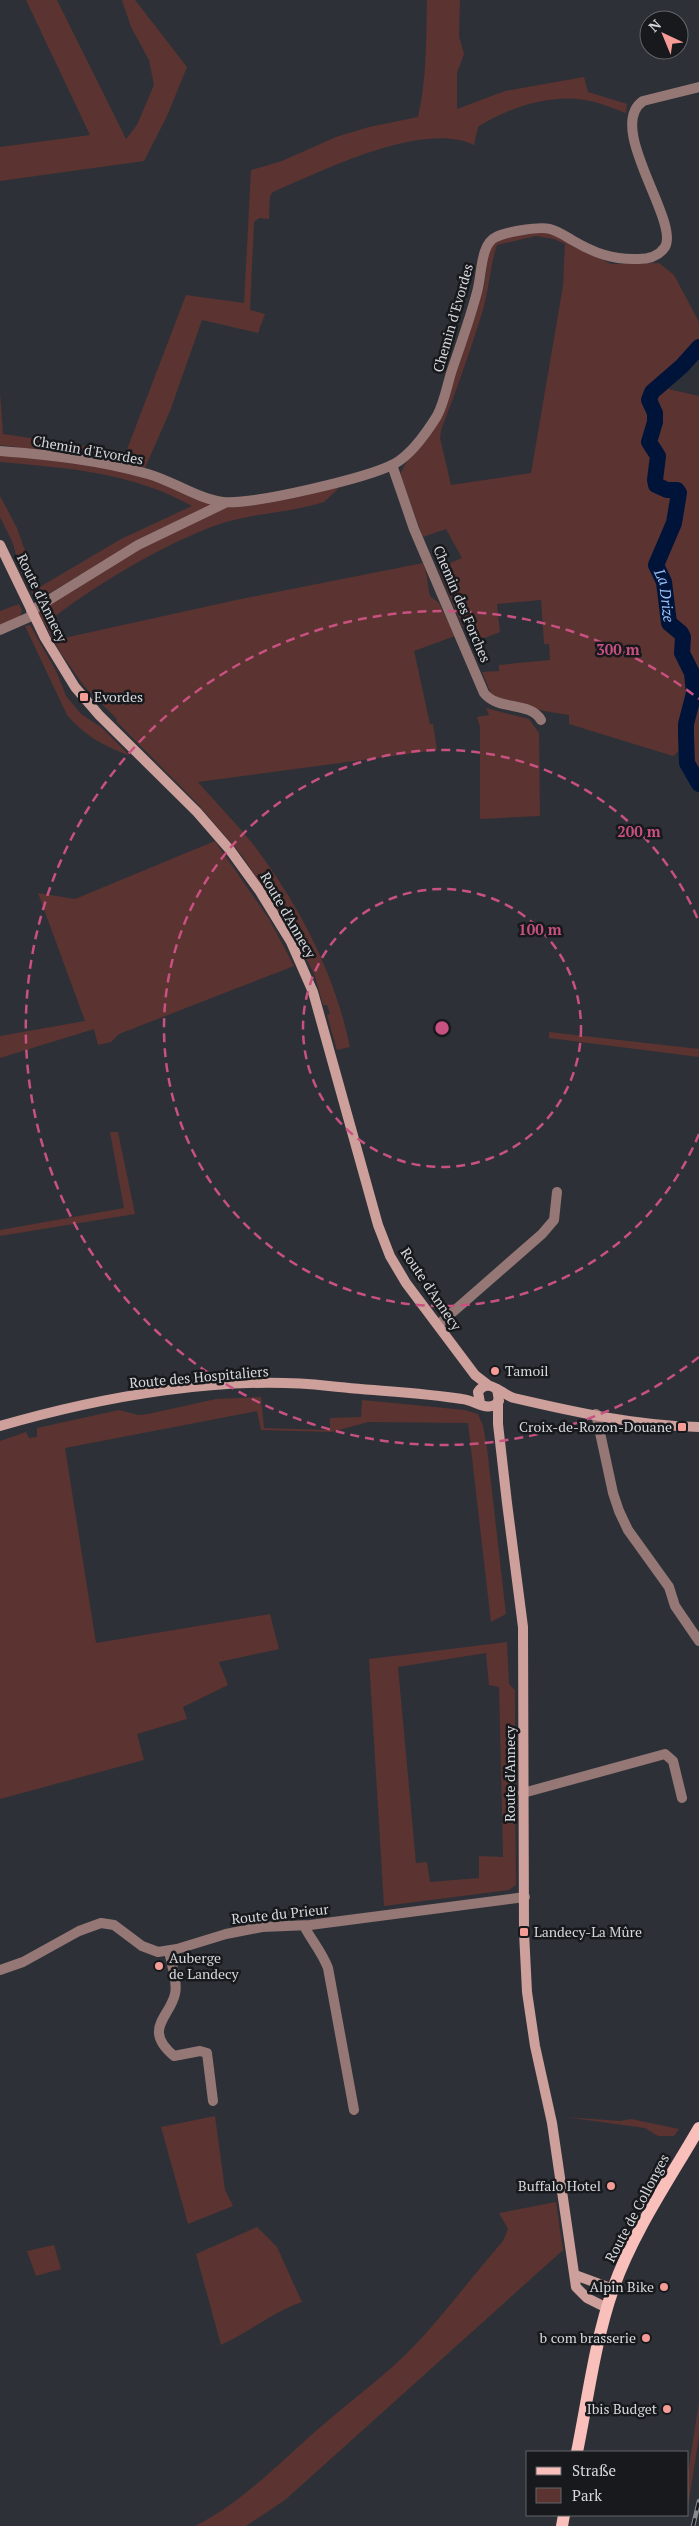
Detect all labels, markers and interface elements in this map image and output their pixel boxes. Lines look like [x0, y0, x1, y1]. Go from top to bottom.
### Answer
north arrow [639, 10, 689, 60]
text: N [644, 15, 665, 36]
street label: Chemin d'Evordes [428, 261, 477, 374]
street label: Chemin d'Evordes [31, 430, 145, 469]
street label: Chemin des Forches [429, 542, 496, 665]
street label: Route d'Annecy [13, 550, 72, 646]
water label: La Drize [650, 564, 680, 623]
text: 300 m [596, 639, 640, 659]
place label: Evordes [94, 687, 143, 706]
marker: Evordes [78, 691, 90, 703]
text: 200 m [617, 821, 661, 841]
street label: Route d'Annecy [256, 868, 321, 962]
text: 100 m [518, 919, 562, 939]
centre of rings [433, 1019, 451, 1037]
street label: Route d'Annecy [397, 1244, 467, 1335]
street label: Route des Hospitaliers [129, 1361, 269, 1392]
place label: Tamoil [505, 1361, 549, 1380]
marker: Tamoil [489, 1365, 501, 1377]
place label: Croix-de-Rozon-Douane [519, 1417, 672, 1436]
marker: Croix-de-Rozon-Douane [676, 1421, 688, 1433]
street label: Route d'Annecy [500, 1725, 519, 1822]
street label: Route du Prieur [230, 1899, 330, 1928]
place label: Landecy-La Mûre [534, 1922, 642, 1941]
marker: Landecy-La Mûre [518, 1926, 530, 1938]
place label: Auberge de Landecy [169, 1948, 240, 1983]
marker: Auberge de Landecy [153, 1960, 165, 1972]
street label: Route de Collonges [600, 2150, 673, 2265]
place label: Buffalo Hotel [518, 2176, 601, 2195]
marker: Buffalo Hotel [605, 2180, 617, 2192]
place label: Alpin Bike [589, 2277, 654, 2296]
marker: Alpin Bike [658, 2281, 670, 2293]
place label: b com brasserie [540, 2328, 636, 2347]
marker: b com brasserie [640, 2332, 652, 2344]
place label: Ibis Budget [587, 2399, 658, 2418]
marker: Ibis Budget [661, 2403, 673, 2415]
legend [526, 2451, 689, 2516]
text: Straße [572, 2460, 616, 2480]
text: Park [572, 2485, 602, 2505]

